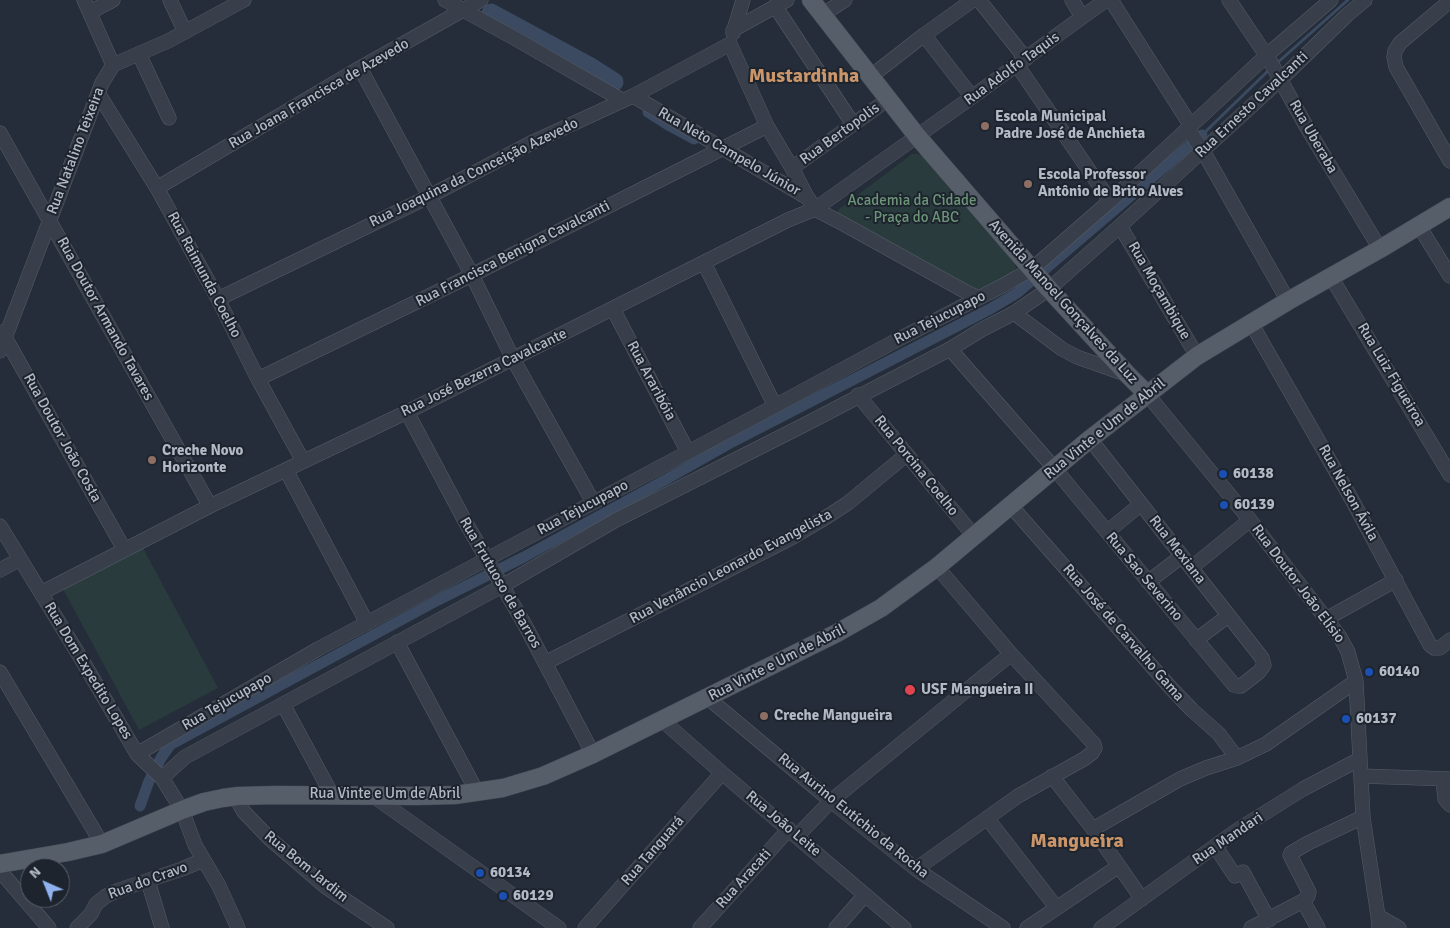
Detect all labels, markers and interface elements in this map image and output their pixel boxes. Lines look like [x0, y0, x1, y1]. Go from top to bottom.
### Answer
street label: Rua Adolfo Taquis [961, 28, 1063, 110]
street label: Rua Joana Francisca de Azevedo [226, 35, 412, 153]
street label: Rua Ernesto Cavalcanti [1192, 48, 1312, 162]
district label: Mustardinha [749, 65, 859, 89]
street label: Rua Natalino Teixeira [43, 85, 109, 217]
street label: Rua Uberaba [1285, 97, 1341, 177]
street label: Rua Bertopolis [797, 99, 883, 169]
street label: Rua Neto Campelo Júnior [655, 104, 803, 200]
place label: Escola Municipal Padre José de Anchieta [995, 108, 1145, 143]
street label: Rua Joaquina da Conceição Azevedo [367, 114, 581, 232]
marker: Escola Municipal Padre José de Anchieta [979, 120, 991, 132]
place label: Escola Professor Antônio de Brito Alves [1038, 166, 1183, 201]
marker: Escola Professor Antônio de Brito Alves [1022, 178, 1034, 190]
park label: Academia da Cidade - Praça do ABC [848, 192, 976, 227]
street label: Rua Francisca Benigna Cavalcanti [413, 197, 613, 311]
street label: Rua Raimunda Coelho [163, 209, 245, 341]
street label: Avenida Manoel Gonçalves da Luz [984, 216, 1142, 388]
street label: Rua Doutor Armando Tavares [53, 234, 157, 404]
street label: Rua Moçambique [1124, 239, 1194, 343]
street label: Rua Tejucupapo [891, 287, 989, 349]
street label: Rua Luiz Figueiroa [1353, 320, 1429, 430]
street label: Rua José Bezerra Cavalcante [398, 325, 570, 421]
street label: Rua Araribóia [623, 338, 679, 424]
street label: Rua Doutor João Costa [19, 370, 105, 506]
street label: Rua Vinte e Um de Abril [1041, 375, 1169, 483]
street label: Rua Porcina Coelho [870, 412, 962, 520]
place label: Creche Novo Horizonte [162, 442, 243, 477]
street label: Rua Nelson Ávila [1314, 442, 1382, 544]
marker: Creche Novo Horizonte [146, 454, 158, 466]
place label: 60138 [1233, 465, 1273, 483]
marker: 60138 [1217, 468, 1229, 480]
street label: Rua Tejucupapo [534, 476, 632, 540]
place label: 60139 [1234, 496, 1274, 514]
marker: 60139 [1218, 499, 1230, 511]
street label: Rua Venâncio Leonardo Evangelista [627, 506, 835, 628]
street label: Rua Mexiana [1145, 512, 1209, 588]
street label: Rua Frutuoso de Barros [455, 514, 545, 652]
street label: Rua Doutor João Elísio [1248, 521, 1348, 647]
street label: Rua Sao Severino [1102, 529, 1186, 625]
street label: Rua José de Carvalho Gama [1059, 561, 1187, 705]
street label: Rua Dom Expedito Lopes [40, 599, 136, 743]
street label: Rua Vinte e Um de Abril [706, 621, 848, 705]
place label: 60140 [1379, 663, 1419, 681]
marker: 60140 [1363, 666, 1375, 678]
street label: Rua Tejucupapo [179, 669, 275, 735]
place label: USF Mangueira II [921, 681, 1034, 699]
marker: USF Mangueira II [903, 683, 917, 697]
place label: Creche Mangueira [774, 707, 892, 725]
marker: Creche Mangueira [758, 710, 770, 722]
place label: 60137 [1356, 710, 1396, 728]
marker: 60137 [1340, 713, 1352, 725]
street label: Rua Aurino Eutíchio da Rocha [774, 750, 932, 882]
street label: Rua Vinte e Um de Abril [310, 785, 460, 803]
street label: Rua João Leite [742, 787, 824, 861]
street label: Rua Mandari [1189, 809, 1267, 869]
street label: Rua Tanguará [618, 812, 688, 890]
street label: Rua Bom Jardim [260, 828, 352, 906]
district label: Mangueira [1030, 830, 1124, 854]
street label: Rua Aracati [713, 846, 775, 912]
north arrow [20, 858, 70, 908]
street label: Rua do Cravo [106, 858, 190, 904]
text: N [26, 863, 44, 882]
place label: 60134 [490, 864, 530, 882]
marker: 60134 [474, 867, 486, 879]
place label: 60129 [513, 887, 553, 905]
marker: 60129 [497, 890, 509, 902]

